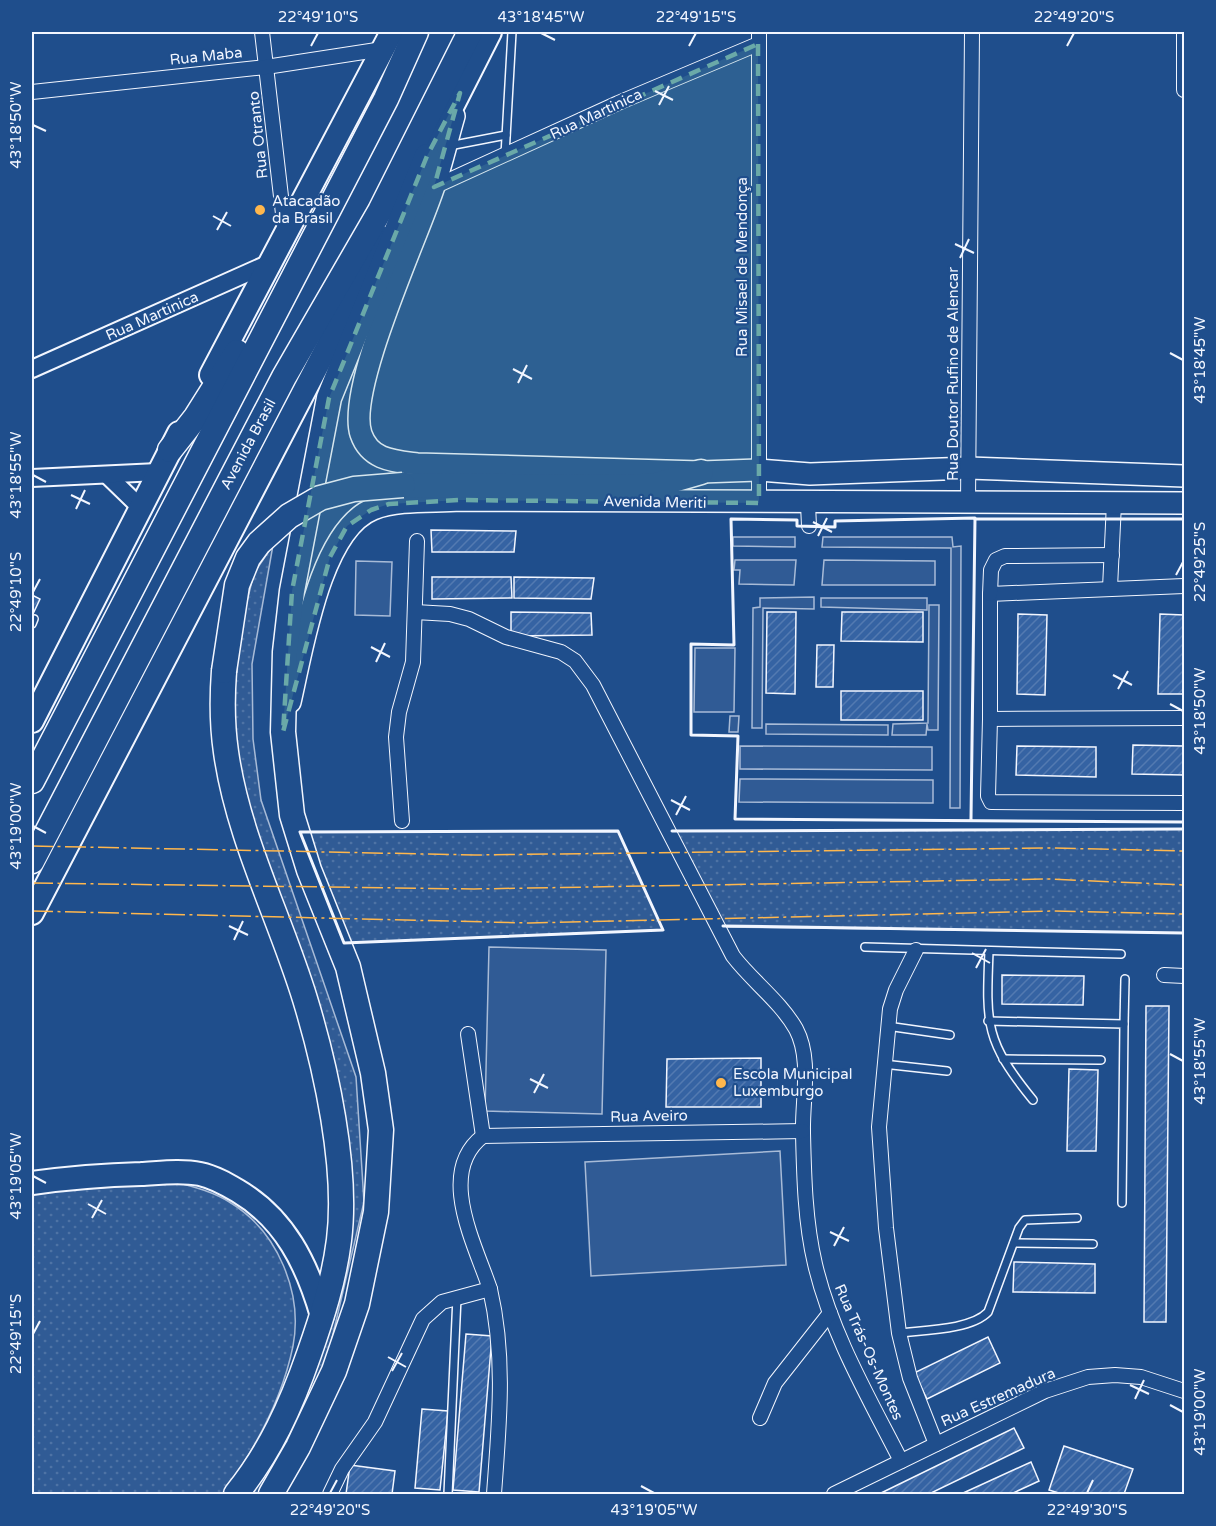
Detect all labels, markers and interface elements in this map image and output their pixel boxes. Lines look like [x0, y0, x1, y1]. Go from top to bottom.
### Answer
text: 22°49'10"S [278, 8, 358, 26]
text: 43°18'45"W [498, 8, 584, 26]
text: 22°49'15"S [656, 8, 736, 26]
text: 22°49'20"S [1034, 8, 1114, 26]
street label: Rua Maba [169, 43, 243, 69]
text: 43°18'50"W [7, 82, 25, 168]
street label: Rua Martinica [547, 85, 645, 143]
street label: Rua Otranto [244, 90, 272, 180]
street label: Rua Misael de Mendonça [733, 177, 751, 357]
place label: Atacadão da Brasil [272, 192, 340, 227]
marker: Atacadão da Brasil [253, 203, 267, 217]
street label: Rua Doutor Rufino de Alencar [944, 267, 962, 481]
street label: Rua Martinica [103, 288, 201, 344]
text: 43°18'45"W [1191, 317, 1209, 403]
street label: Avenida Brasil [216, 395, 280, 493]
text: 43°18'55"W [7, 432, 25, 518]
street label: Avenida Meriti [603, 492, 707, 512]
text: 22°49'25"S [1191, 522, 1209, 602]
text: 22°49'10"S [7, 552, 25, 632]
text: 43°18'50"W [1191, 668, 1209, 754]
text: 43°19'00"W [7, 783, 25, 869]
text: 43°18'55"W [1191, 1018, 1209, 1104]
place label: Escola Municipal Luxemburgo [733, 1065, 852, 1100]
marker: Escola Municipal Luxemburgo [714, 1076, 728, 1090]
street label: Rua Aveiro [610, 1106, 688, 1126]
text: 43°19'05"W [7, 1133, 25, 1219]
street label: Rua Trás-Os-Montes [831, 1281, 907, 1423]
text: 22°49'15"S [7, 1294, 25, 1374]
street label: Rua Estremadura [938, 1364, 1058, 1430]
text: 43°19'00"W [1191, 1369, 1209, 1455]
text: 22°49'20"S [290, 1501, 370, 1519]
text: 43°19'05"W [611, 1501, 697, 1519]
text: 22°49'30"S [1047, 1501, 1127, 1519]

